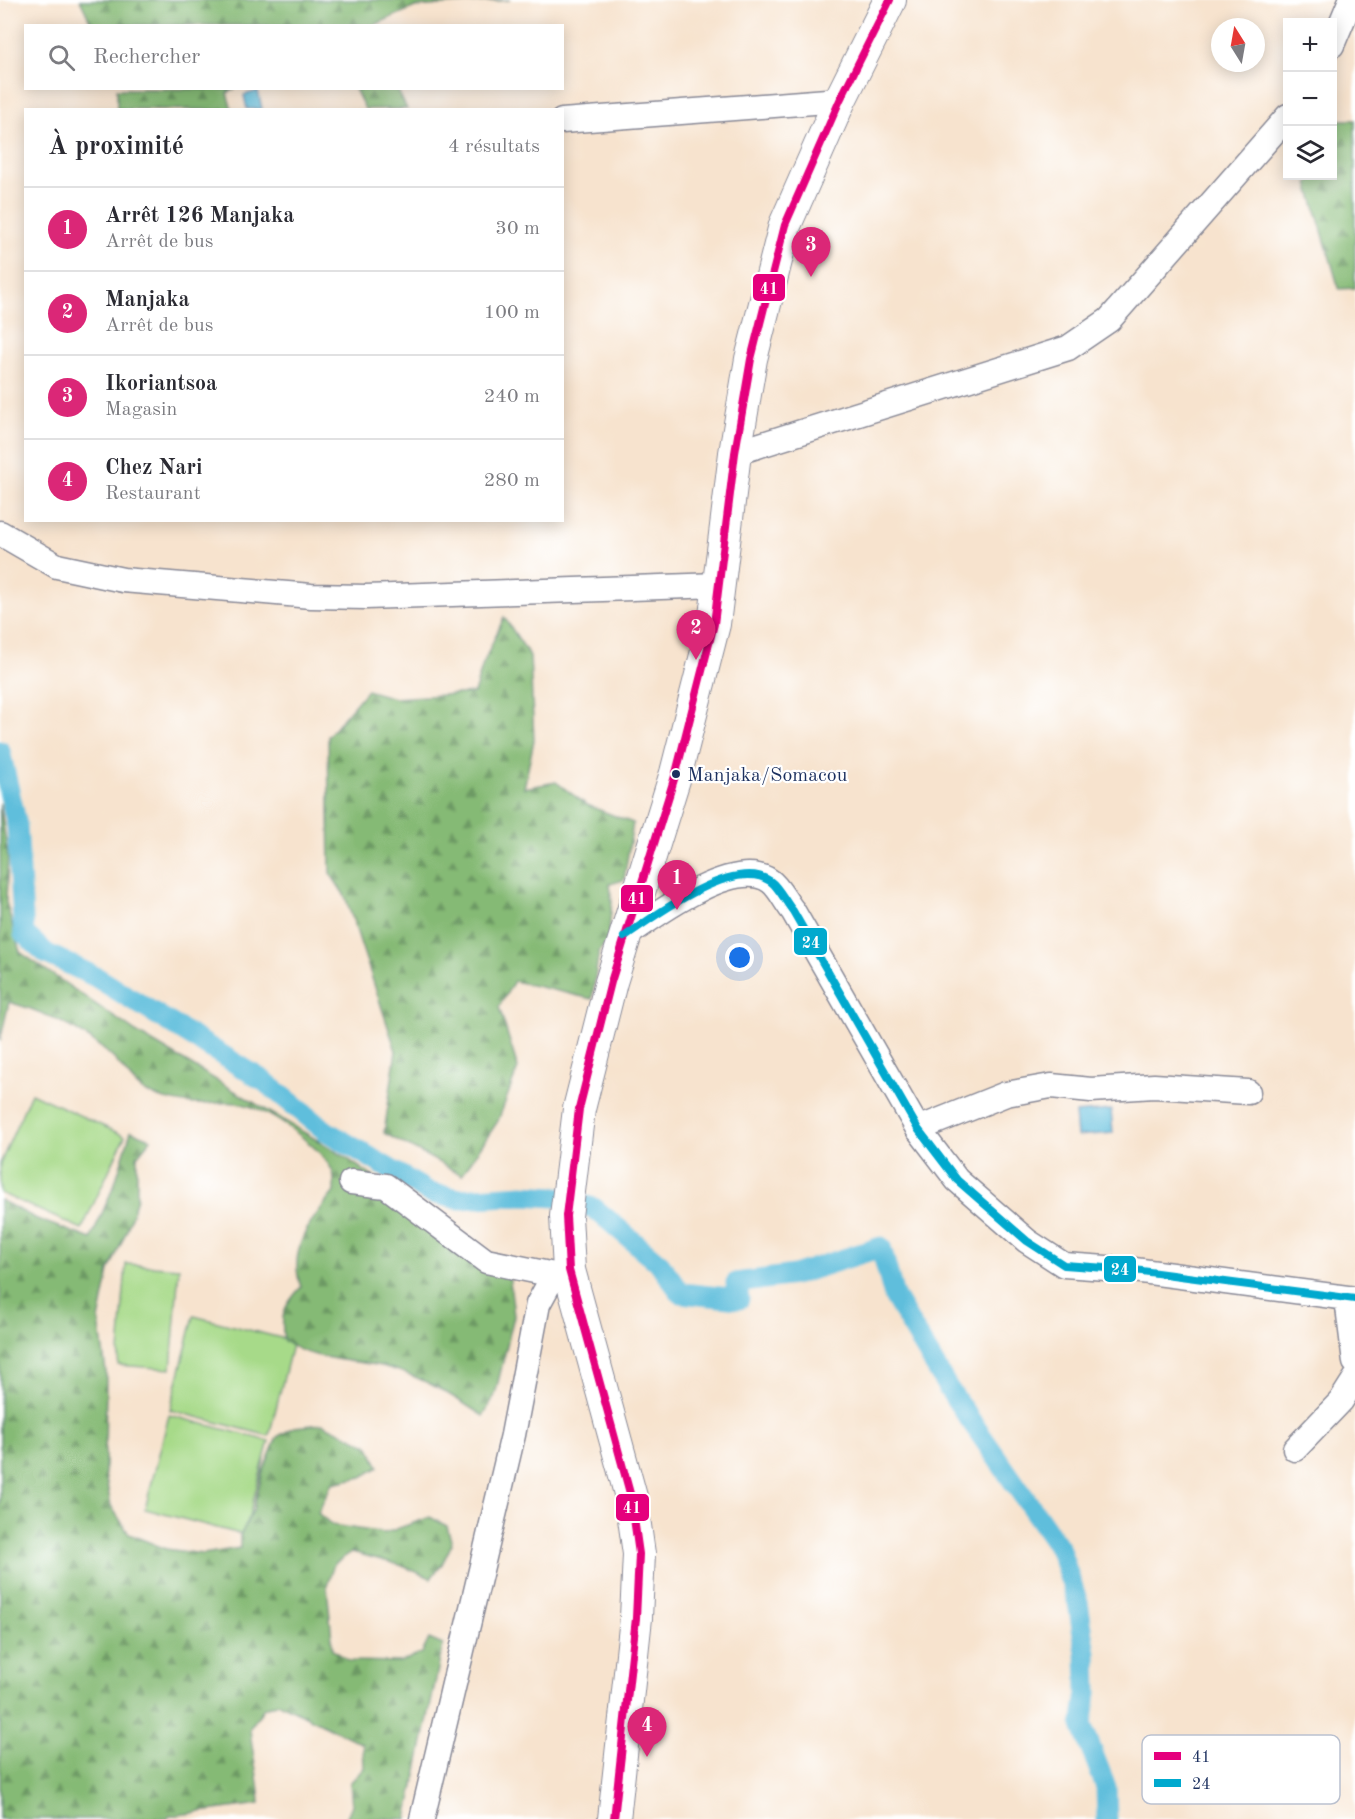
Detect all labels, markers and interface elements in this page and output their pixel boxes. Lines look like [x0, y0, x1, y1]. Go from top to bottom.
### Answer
north arrow [1211, 18, 1265, 72]
map controls [1283, 18, 1337, 180]
button: + [1283, 18, 1337, 72]
search box [24, 24, 564, 90]
icon: search [45, 41, 78, 74]
text: Rechercher [93, 46, 200, 68]
button: − [1283, 72, 1337, 126]
button: layers [1283, 126, 1337, 180]
text: À proximité [48, 134, 184, 160]
text: 4 résultats [448, 137, 540, 157]
text: Arrêt 126 Manjaka [105, 205, 294, 227]
text: 1 [62, 219, 73, 239]
text: 30 m [495, 219, 540, 239]
pin: 3 [792, 228, 830, 277]
text: Arrêt de bus [105, 232, 213, 252]
line badge: 41 [752, 273, 786, 302]
text: 41 [760, 282, 778, 298]
text: Manjaka [105, 289, 190, 311]
text: 2 [62, 303, 73, 323]
text: 100 m [484, 303, 540, 323]
text: Arrêt de bus [105, 316, 213, 336]
text: Ikoriantsoa [105, 373, 217, 395]
text: 3 [62, 387, 73, 407]
text: 240 m [484, 387, 540, 407]
text: Magasin [105, 400, 177, 420]
text: Chez Nari [105, 457, 203, 479]
text: 4 [62, 471, 73, 491]
text: 280 m [484, 471, 540, 491]
text: Restaurant [105, 484, 201, 504]
pin: 2 [676, 610, 716, 660]
place label: Manjaka/Somacou [687, 766, 848, 786]
marker: Manjaka/Somacou [670, 768, 682, 780]
pin: 1 [658, 860, 696, 910]
line badge: 41 [620, 884, 654, 913]
text: 41 [628, 892, 646, 908]
line badge: 24 [793, 927, 828, 956]
text: 24 [802, 936, 820, 952]
your location [725, 943, 754, 972]
line badge: 24 [1103, 1255, 1137, 1283]
text: 24 [1111, 1263, 1129, 1279]
line badge: 41 [615, 1493, 650, 1522]
text: 41 [623, 1501, 641, 1517]
pin: 4 [628, 1708, 666, 1757]
legend [1142, 1735, 1340, 1804]
text: 41 [1192, 1750, 1211, 1766]
text: 24 [1192, 1777, 1211, 1793]

